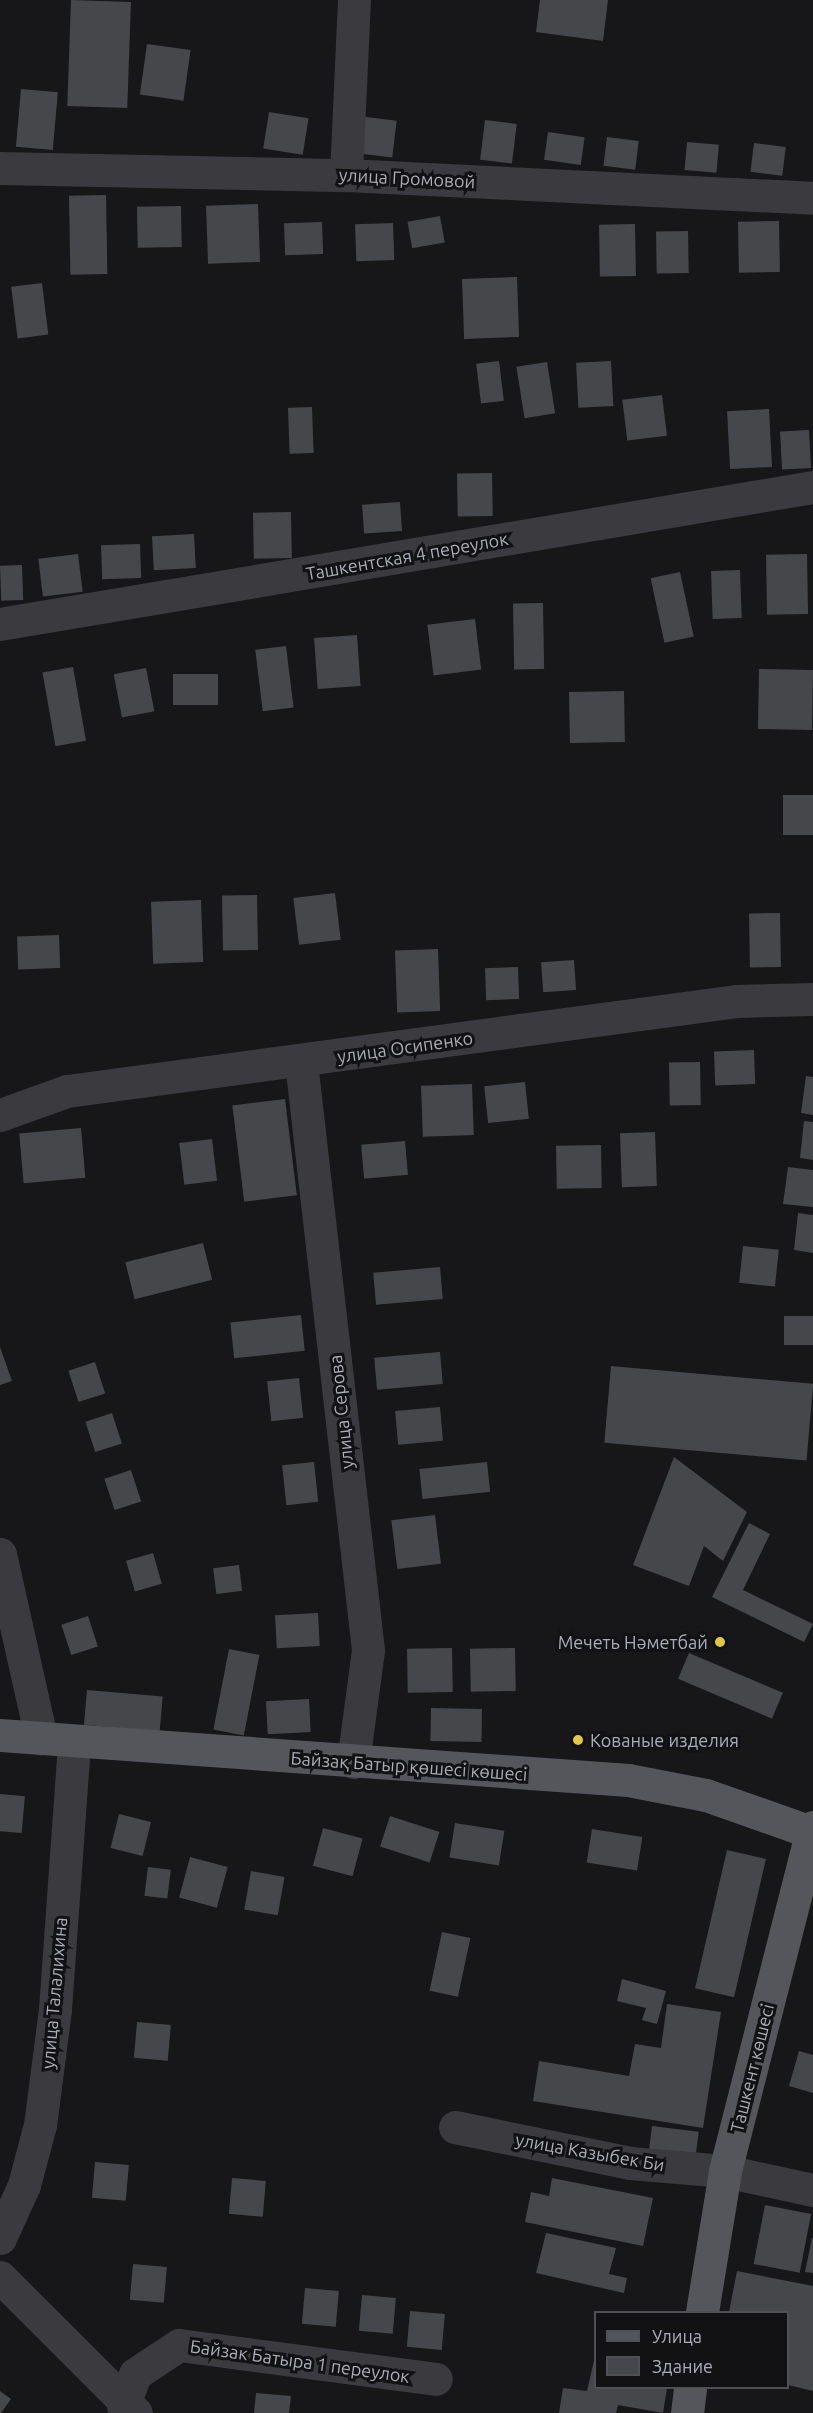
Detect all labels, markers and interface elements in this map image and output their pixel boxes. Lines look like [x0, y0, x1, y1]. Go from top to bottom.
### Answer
street label: улица Громовой [338, 164, 476, 192]
street label: Ташкентская 4 переулок [304, 528, 510, 584]
street label: улица Осипенко [336, 1027, 474, 1067]
street label: улица Серова [324, 1354, 358, 1470]
place label: Мечеть Нәметбай [558, 1631, 708, 1653]
marker: Мечеть Нәметбай [713, 1635, 727, 1649]
place label: Кованые изделия [590, 1729, 739, 1751]
marker: Кованые изделия [571, 1733, 585, 1747]
street label: Байзақ Батыр қөшесі көшесі [290, 1747, 528, 1785]
street label: улица Талалихина [37, 1916, 71, 2070]
street label: Ташкент көшесі [726, 2002, 778, 2134]
street label: улица Казыбек Би [514, 2128, 666, 2176]
legend [594, 2311, 789, 2389]
text: Улица [652, 2326, 702, 2346]
street label: Байзак Батыра 1 переулок [189, 2335, 411, 2387]
text: Здание [652, 2356, 713, 2376]

